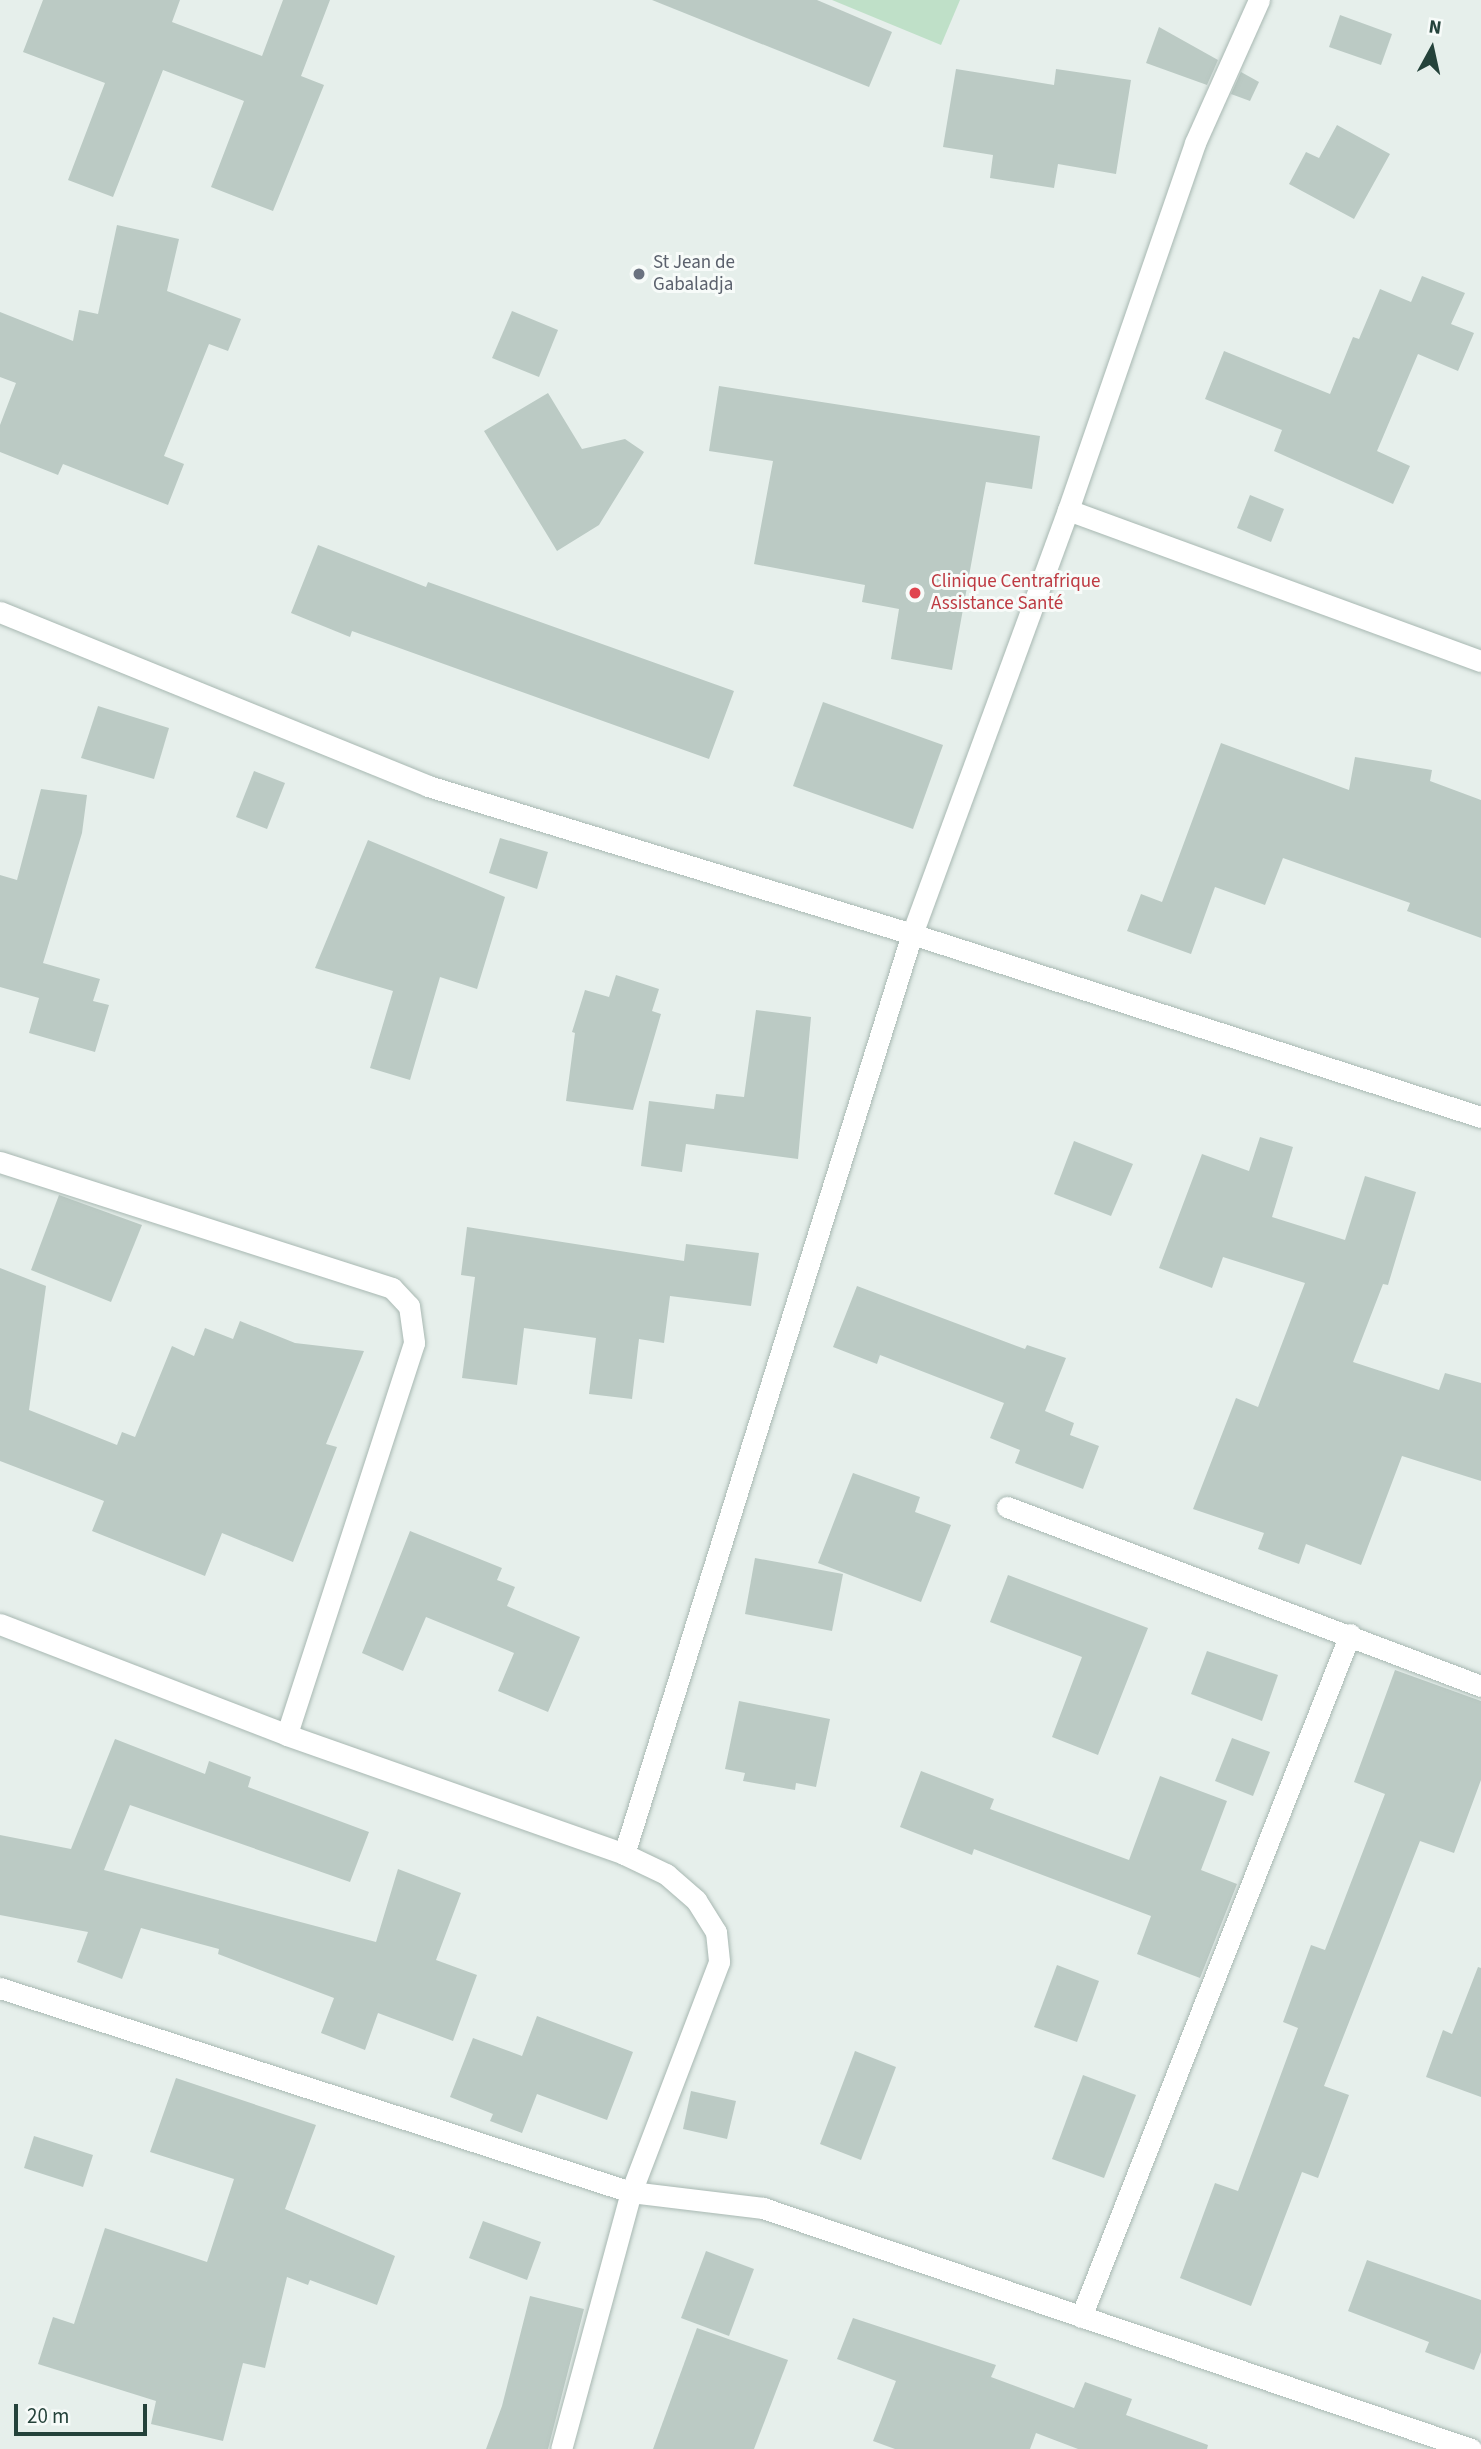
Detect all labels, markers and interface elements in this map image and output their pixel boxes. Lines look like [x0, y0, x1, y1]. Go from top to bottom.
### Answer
text: N [1427, 13, 1443, 42]
north arrow [1397, 14, 1467, 84]
place label: St Jean de Gabaladja [653, 252, 735, 296]
marker: St Jean de Gabaladja [631, 266, 647, 282]
place label: Clinique Centrafrique Assistance Santé [931, 571, 1100, 615]
marker: Clinique Centrafrique Assistance Santé [905, 583, 925, 603]
scale bar [18, 2390, 150, 2434]
text: 20 m [27, 2401, 69, 2431]

